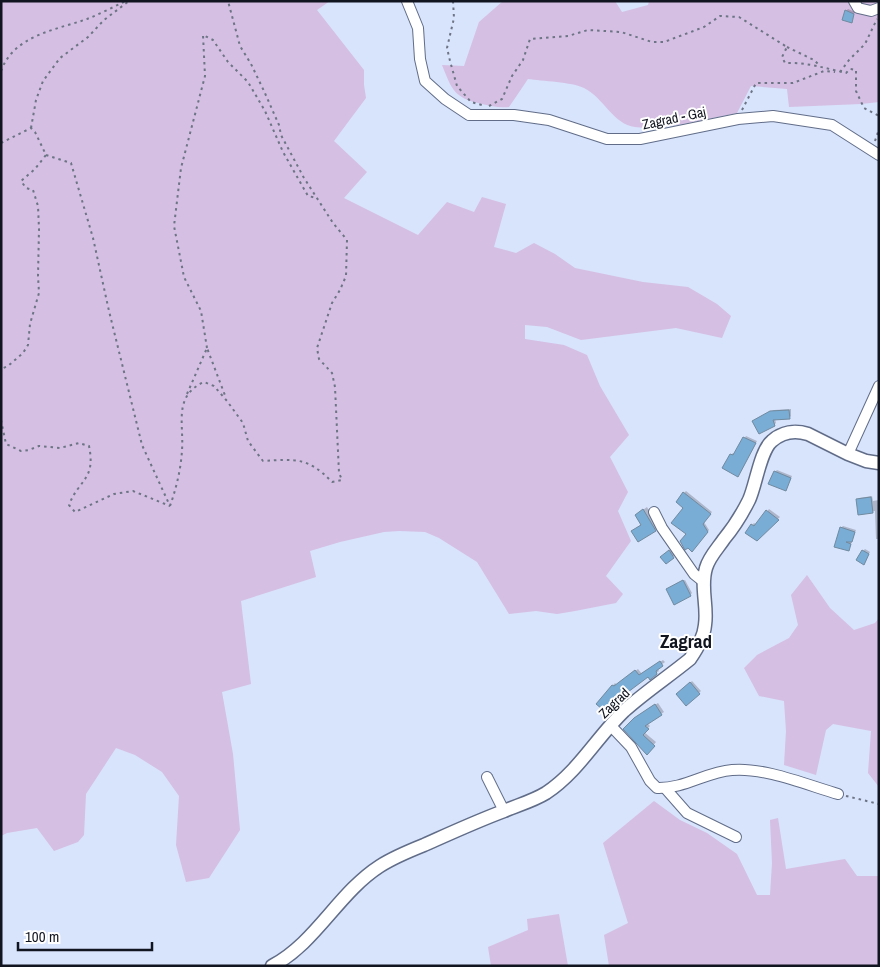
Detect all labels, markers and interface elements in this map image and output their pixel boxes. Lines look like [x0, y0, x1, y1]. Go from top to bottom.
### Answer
street label: Zagrad - Gaj [641, 102, 707, 134]
district label: Zagrad [660, 628, 712, 654]
street label: Zagrad [595, 684, 633, 722]
scale bar [18, 920, 151, 952]
text: 100 m [25, 926, 59, 947]

